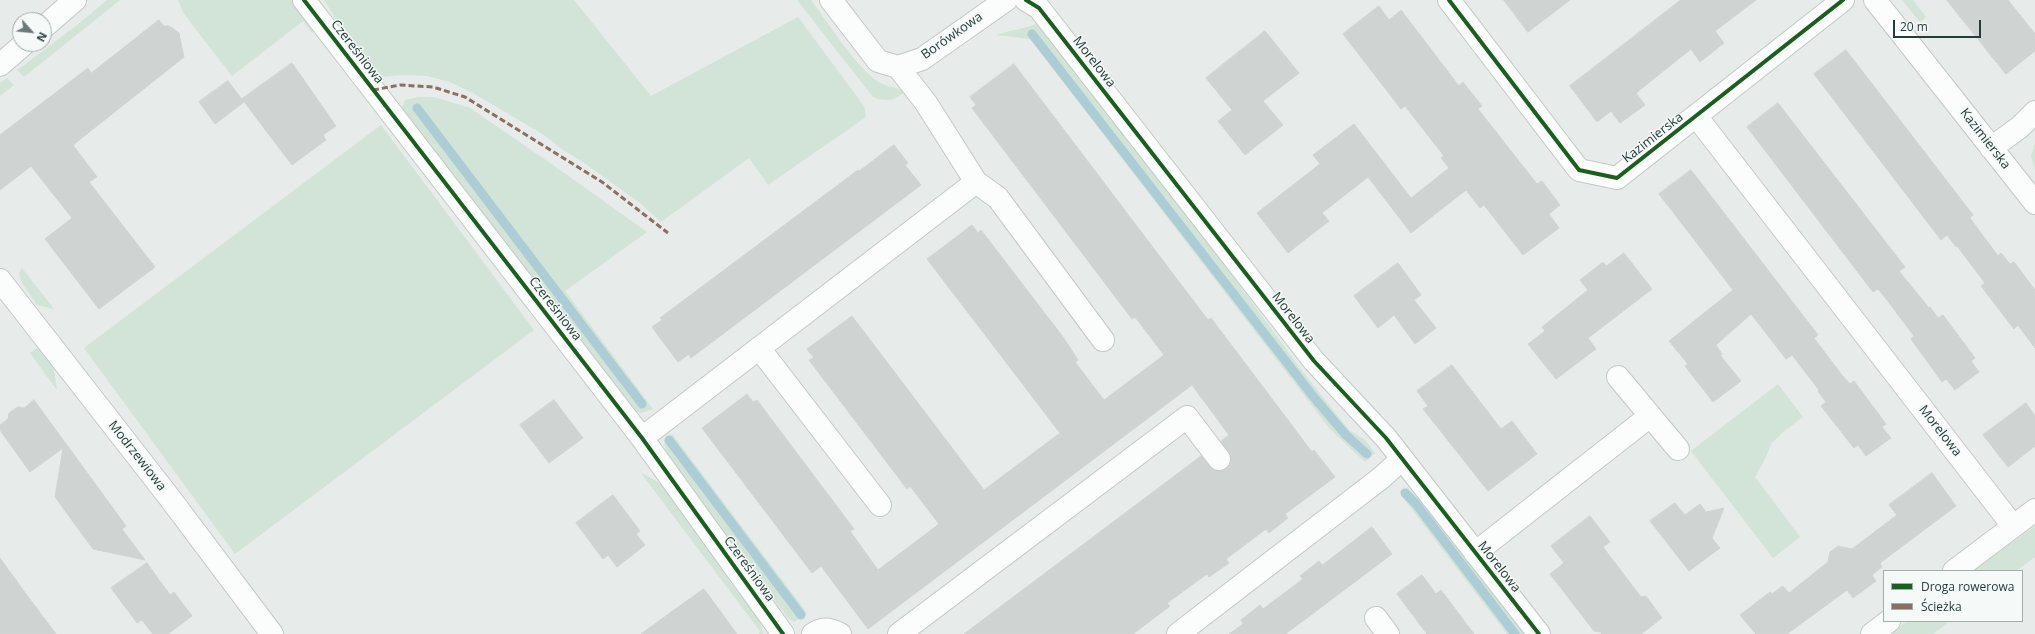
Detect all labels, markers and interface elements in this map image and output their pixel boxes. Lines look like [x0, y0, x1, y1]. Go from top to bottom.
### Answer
street label: Borówkowa [918, 9, 986, 63]
north arrow [12, 12, 52, 52]
scale bar [1895, 12, 1983, 38]
street label: Czereśniowa [327, 17, 387, 87]
text: 20 m [1900, 18, 1928, 35]
text: N [34, 30, 51, 45]
street label: Morelowa [1069, 33, 1119, 91]
street label: Kazimierska [1956, 106, 2014, 172]
street label: Kazimierska [1620, 109, 1686, 167]
street label: Czereśniowa [525, 274, 585, 344]
street label: Morelowa [1268, 289, 1318, 347]
street label: Morelowa [1915, 402, 1965, 460]
street label: Modrzewiowa [105, 418, 169, 494]
street label: Czereśniowa [720, 533, 778, 605]
street label: Morelowa [1474, 538, 1524, 596]
legend [1883, 570, 2023, 622]
text: Droga rowerowa [1921, 578, 2014, 595]
text: Ścieżka [1921, 598, 1962, 615]

